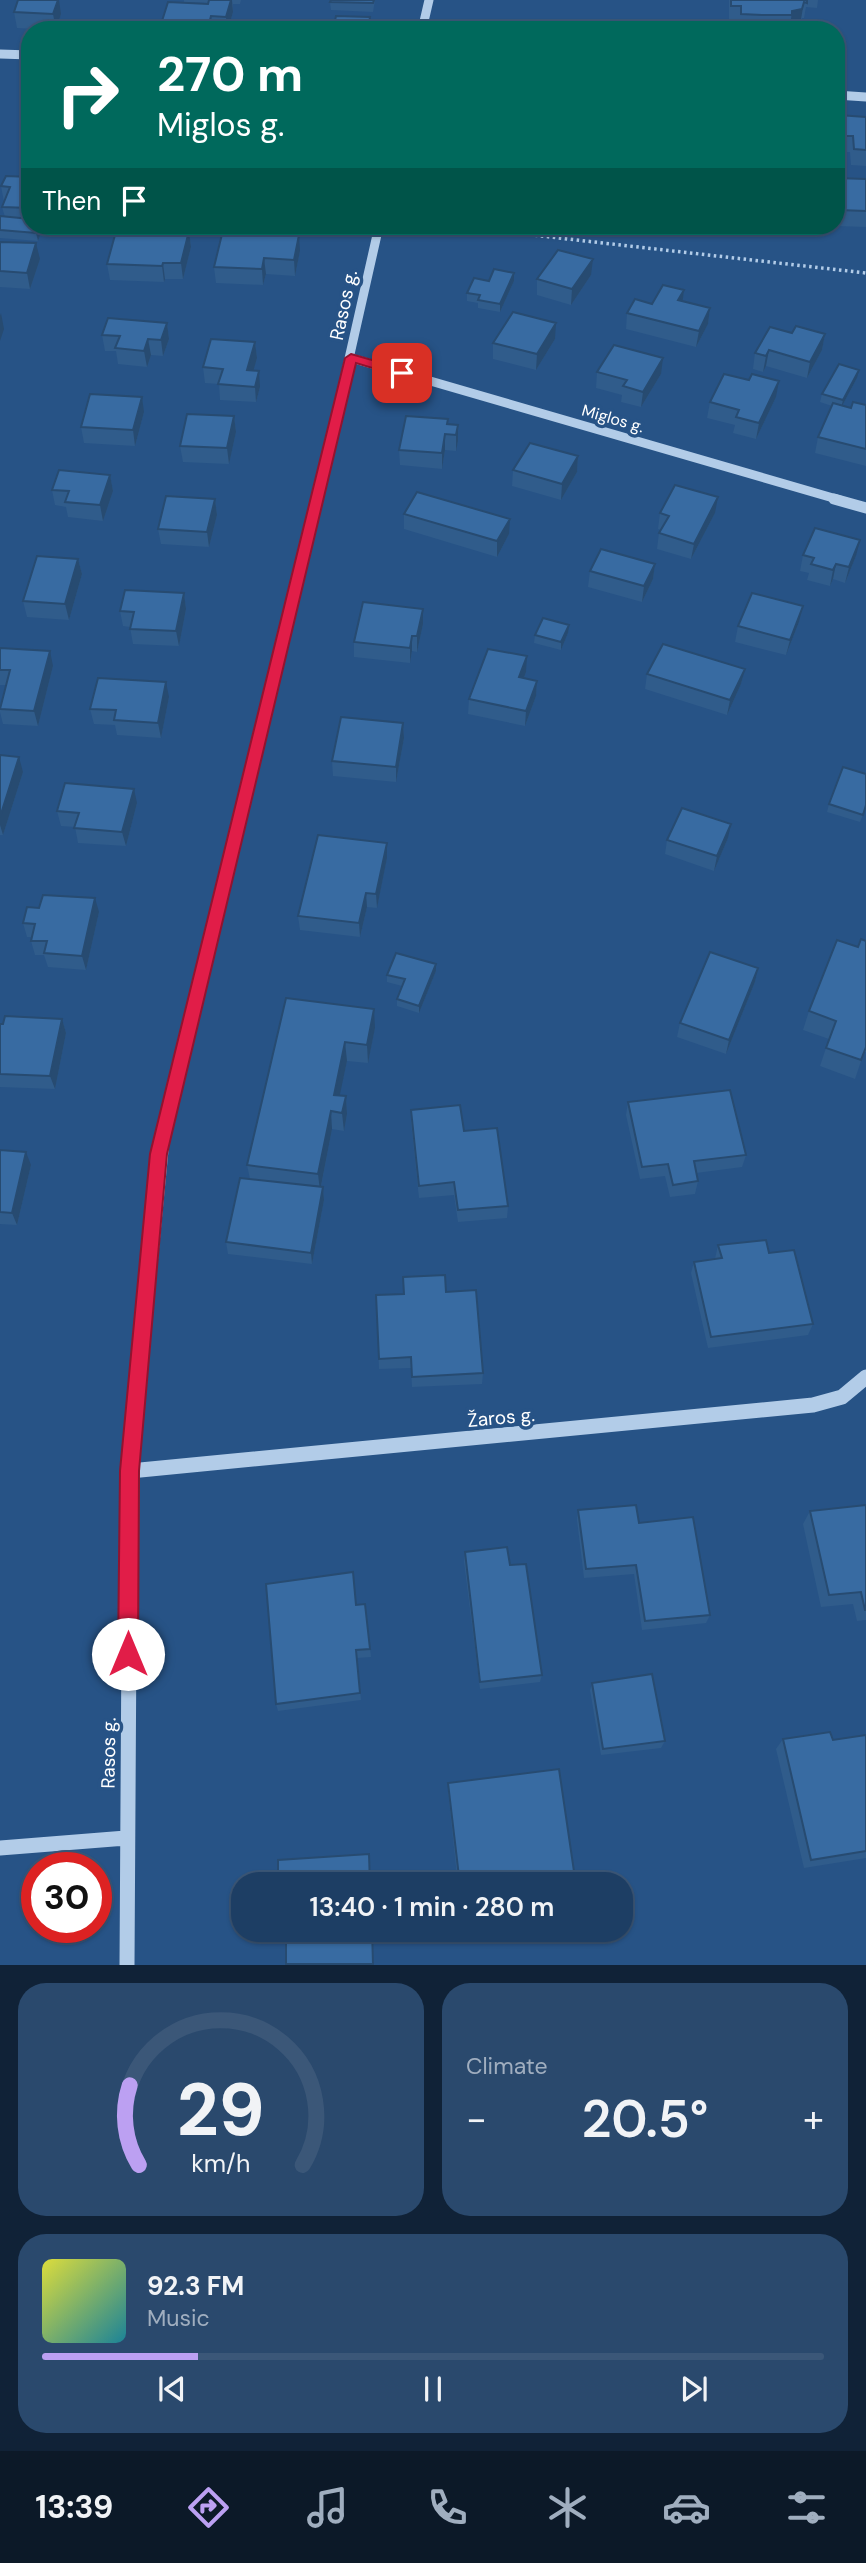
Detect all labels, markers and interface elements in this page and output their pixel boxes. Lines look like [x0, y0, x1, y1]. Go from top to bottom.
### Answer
text: 270 m [157, 42, 303, 106]
icon: right [42, 49, 133, 140]
text: Miglos g. [157, 104, 284, 146]
icon: arrive [115, 182, 153, 220]
text: Then [42, 184, 101, 218]
street label: Rasos g. [324, 268, 363, 342]
pin [372, 343, 432, 403]
icon: arrive [383, 354, 421, 392]
street label: Miglos g. [579, 400, 646, 437]
street label: Žaros g. [466, 1402, 536, 1433]
position arrow [91, 1617, 165, 1691]
street label: Rasos g. [95, 1717, 122, 1789]
speed limit sign: 30 [21, 1852, 112, 1943]
text: 13:40 · 1 min · 280 m [310, 1890, 554, 1924]
text: Climate [466, 2051, 548, 2081]
text: 29 [177, 2064, 265, 2159]
text: 20.5° [582, 2085, 708, 2153]
text: − [466, 2094, 487, 2144]
text: + [803, 2094, 824, 2144]
text: km/h [191, 2147, 251, 2180]
text: 92.3 FM [147, 2269, 244, 2303]
text: Music [147, 2303, 210, 2333]
icon: previous [153, 2370, 191, 2408]
icon: pause [414, 2370, 452, 2408]
icon: next [675, 2370, 713, 2408]
icon: directions [184, 2483, 233, 2532]
icon: music [303, 2483, 352, 2532]
icon: phone [423, 2483, 472, 2532]
icon: climate [543, 2483, 592, 2532]
icon: car [662, 2483, 711, 2532]
icon: filters [782, 2483, 831, 2532]
text: 13:39 [35, 2486, 113, 2528]

